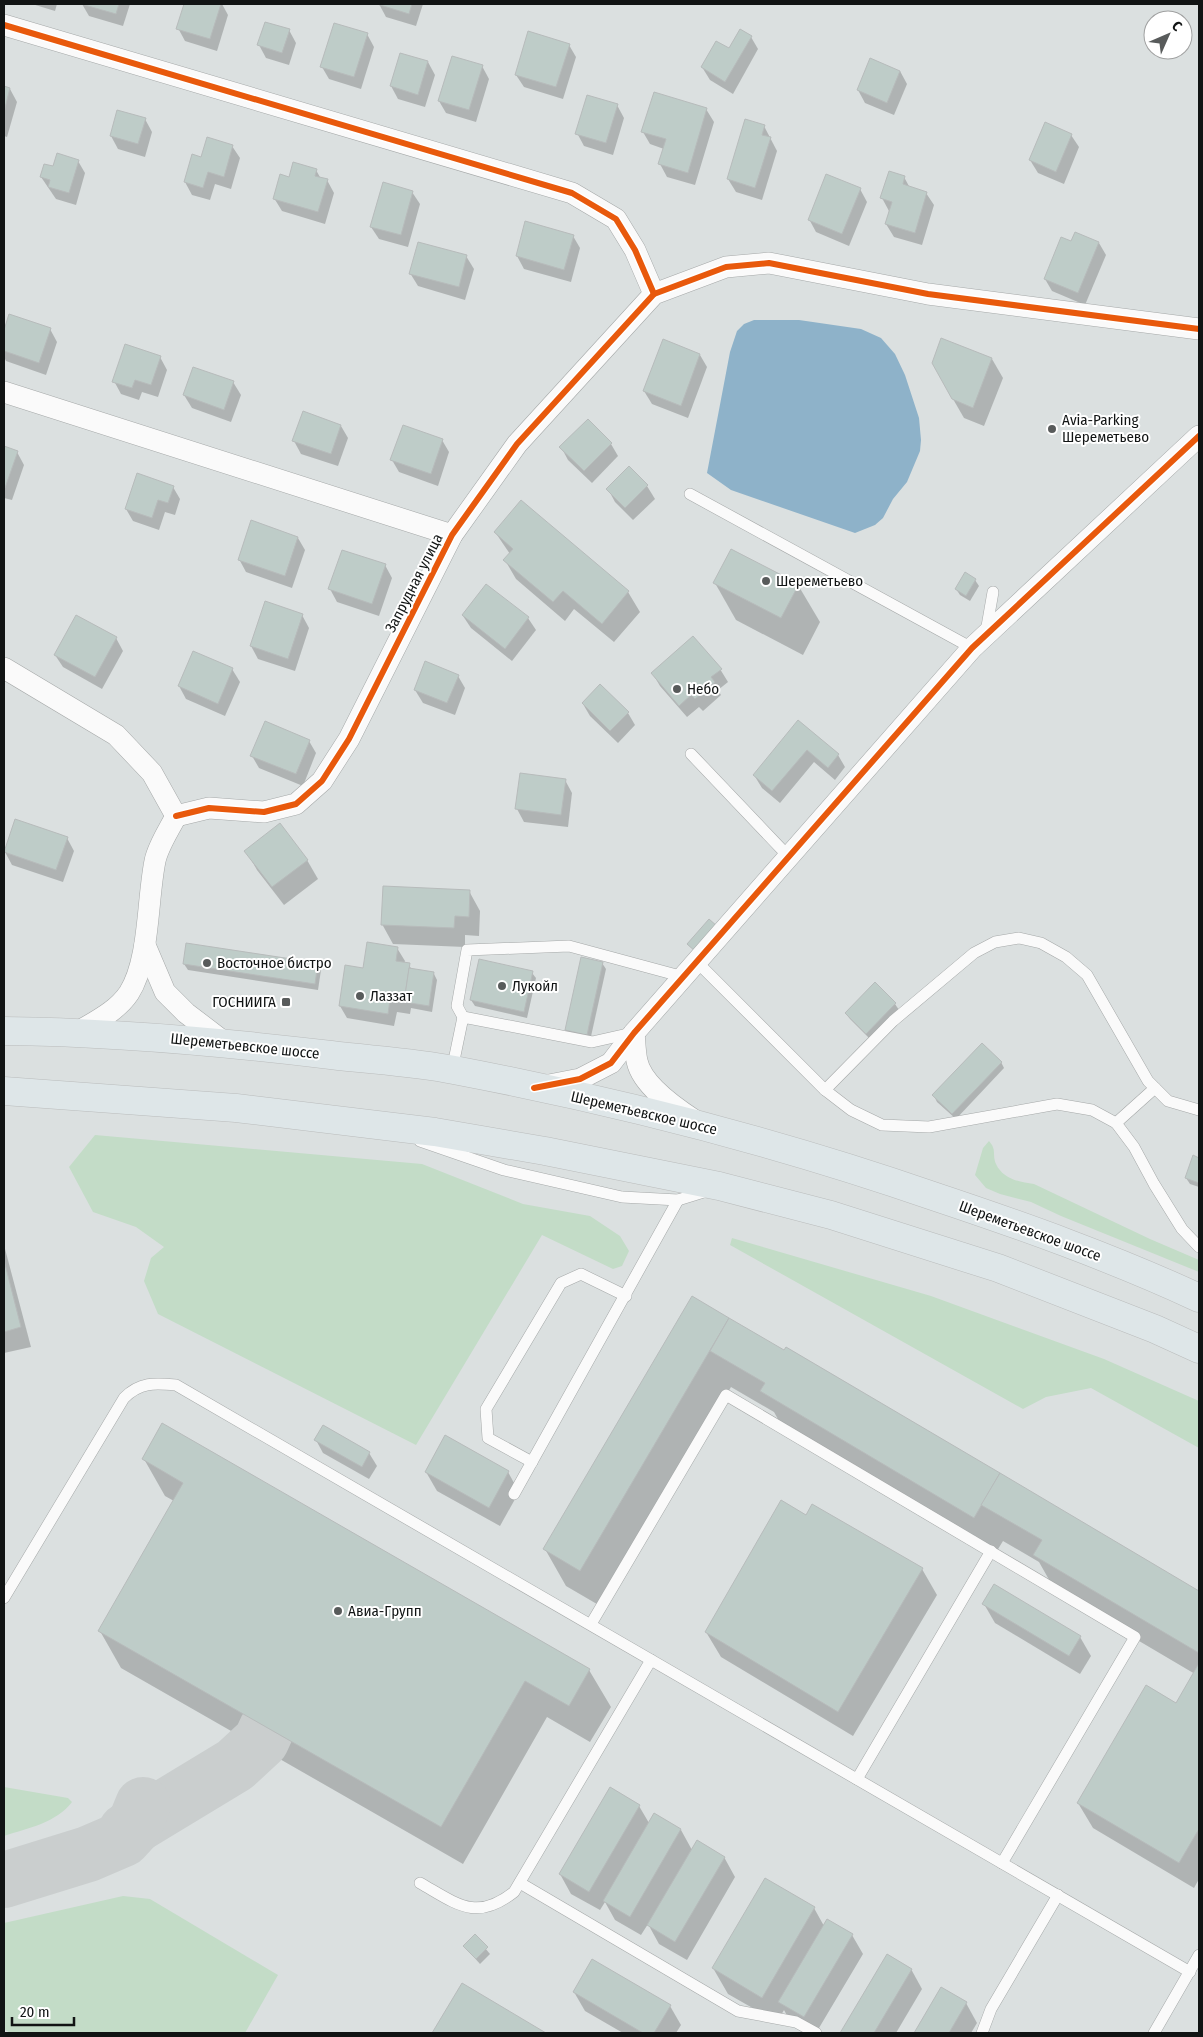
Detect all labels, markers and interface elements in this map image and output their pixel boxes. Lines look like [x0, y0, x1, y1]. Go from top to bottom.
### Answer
north arrow [1143, 10, 1193, 60]
text: С [1168, 18, 1186, 35]
place label: Avia-Parking Шереметьево [1062, 411, 1149, 446]
marker: Avia-Parking Шереметьево [1046, 423, 1058, 435]
street label: Запрудная улица [381, 531, 447, 635]
place label: Шереметьево [776, 572, 863, 590]
marker: Шереметьево [760, 575, 772, 587]
place label: Небо [687, 680, 719, 698]
marker: Небо [671, 683, 683, 695]
place label: Восточное бистро [217, 954, 332, 972]
marker: Восточное бистро [201, 957, 213, 969]
place label: Лукойл [512, 977, 558, 995]
marker: Лукойл [496, 980, 508, 992]
place label: Лаззат [370, 987, 413, 1005]
marker: Лаззат [354, 990, 366, 1002]
place label: ГОСНИИГА [212, 993, 276, 1011]
marker: ГОСНИИГА [280, 996, 292, 1008]
street label: Шереметьевское шоссе [170, 1029, 320, 1063]
street label: Шереметьевское шоссе [569, 1087, 719, 1139]
street label: Шереметьевское шоссе [957, 1197, 1103, 1265]
place label: Авиа-Групп [348, 1602, 422, 1620]
marker: Авиа-Групп [332, 1605, 344, 1617]
scale bar [12, 1994, 75, 2026]
text: 20 m [20, 2003, 50, 2021]

